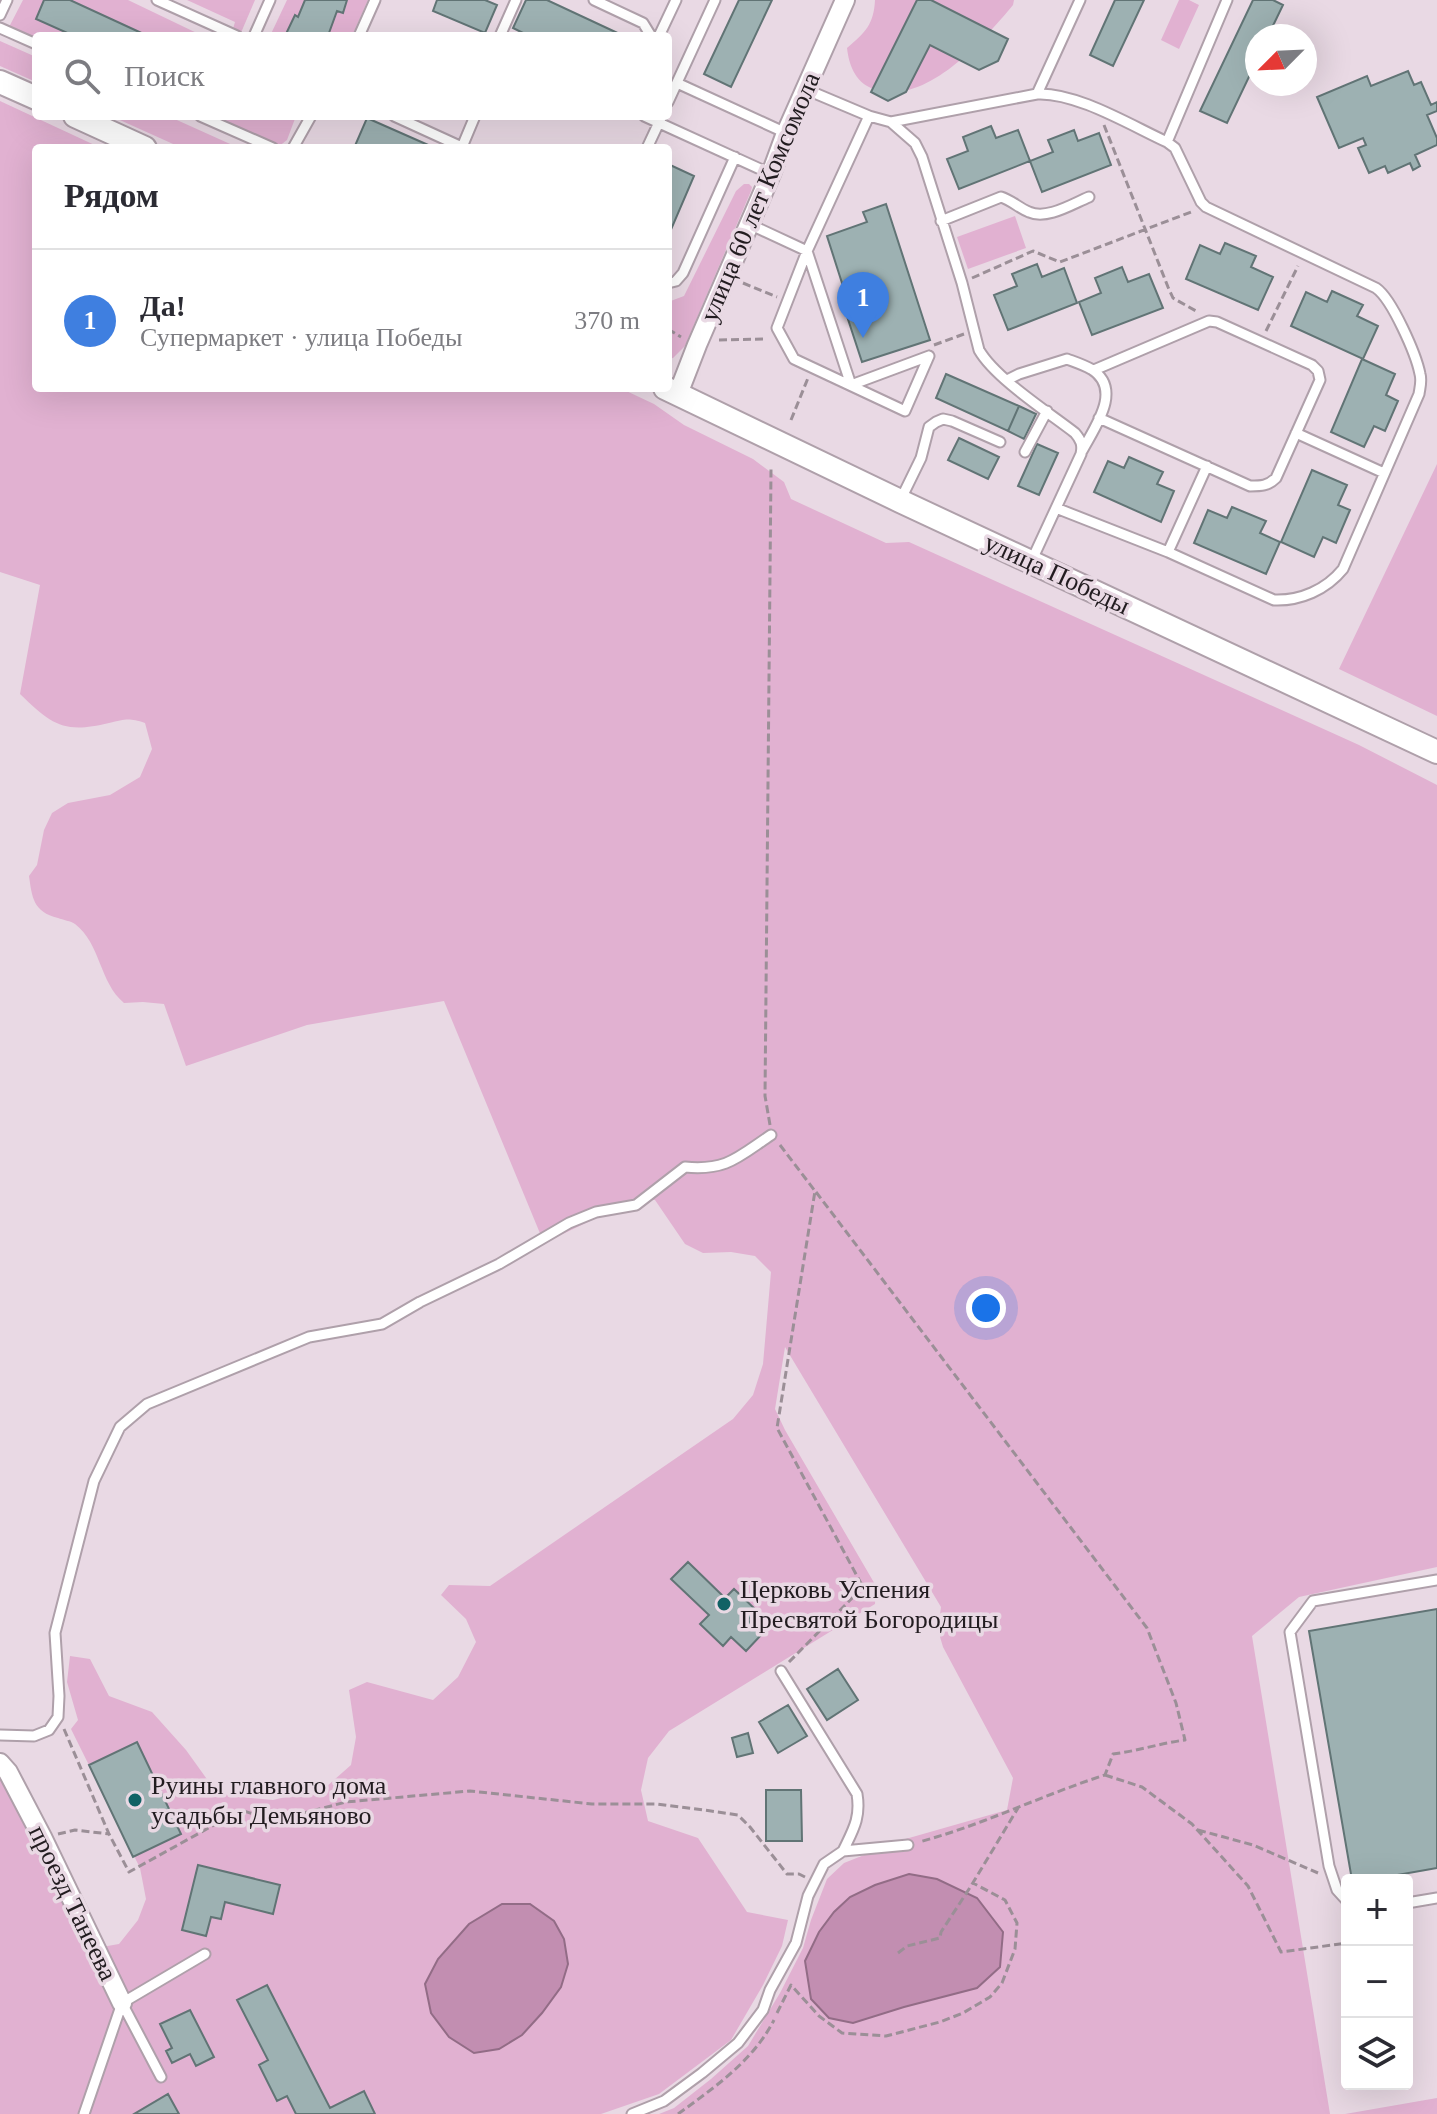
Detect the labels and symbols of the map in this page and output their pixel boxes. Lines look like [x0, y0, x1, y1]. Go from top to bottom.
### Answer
north arrow [1245, 24, 1317, 96]
street label: улица 60 лет Комсомола [694, 67, 826, 326]
pin: 1 [837, 272, 889, 338]
street label: улица Победы [980, 528, 1134, 620]
your location [966, 1288, 1006, 1328]
place label: Церковь Успения Пресвятой Богородицы [740, 1575, 999, 1634]
marker: Церковь Успения Пресвятой Богородицы [715, 1595, 733, 1613]
place label: Руины главного дома усадьбы Демьяново [151, 1771, 387, 1830]
marker: Руины главного дома усадьбы Демьяново [126, 1791, 144, 1809]
street label: проезд Танеева [23, 1821, 123, 1986]

